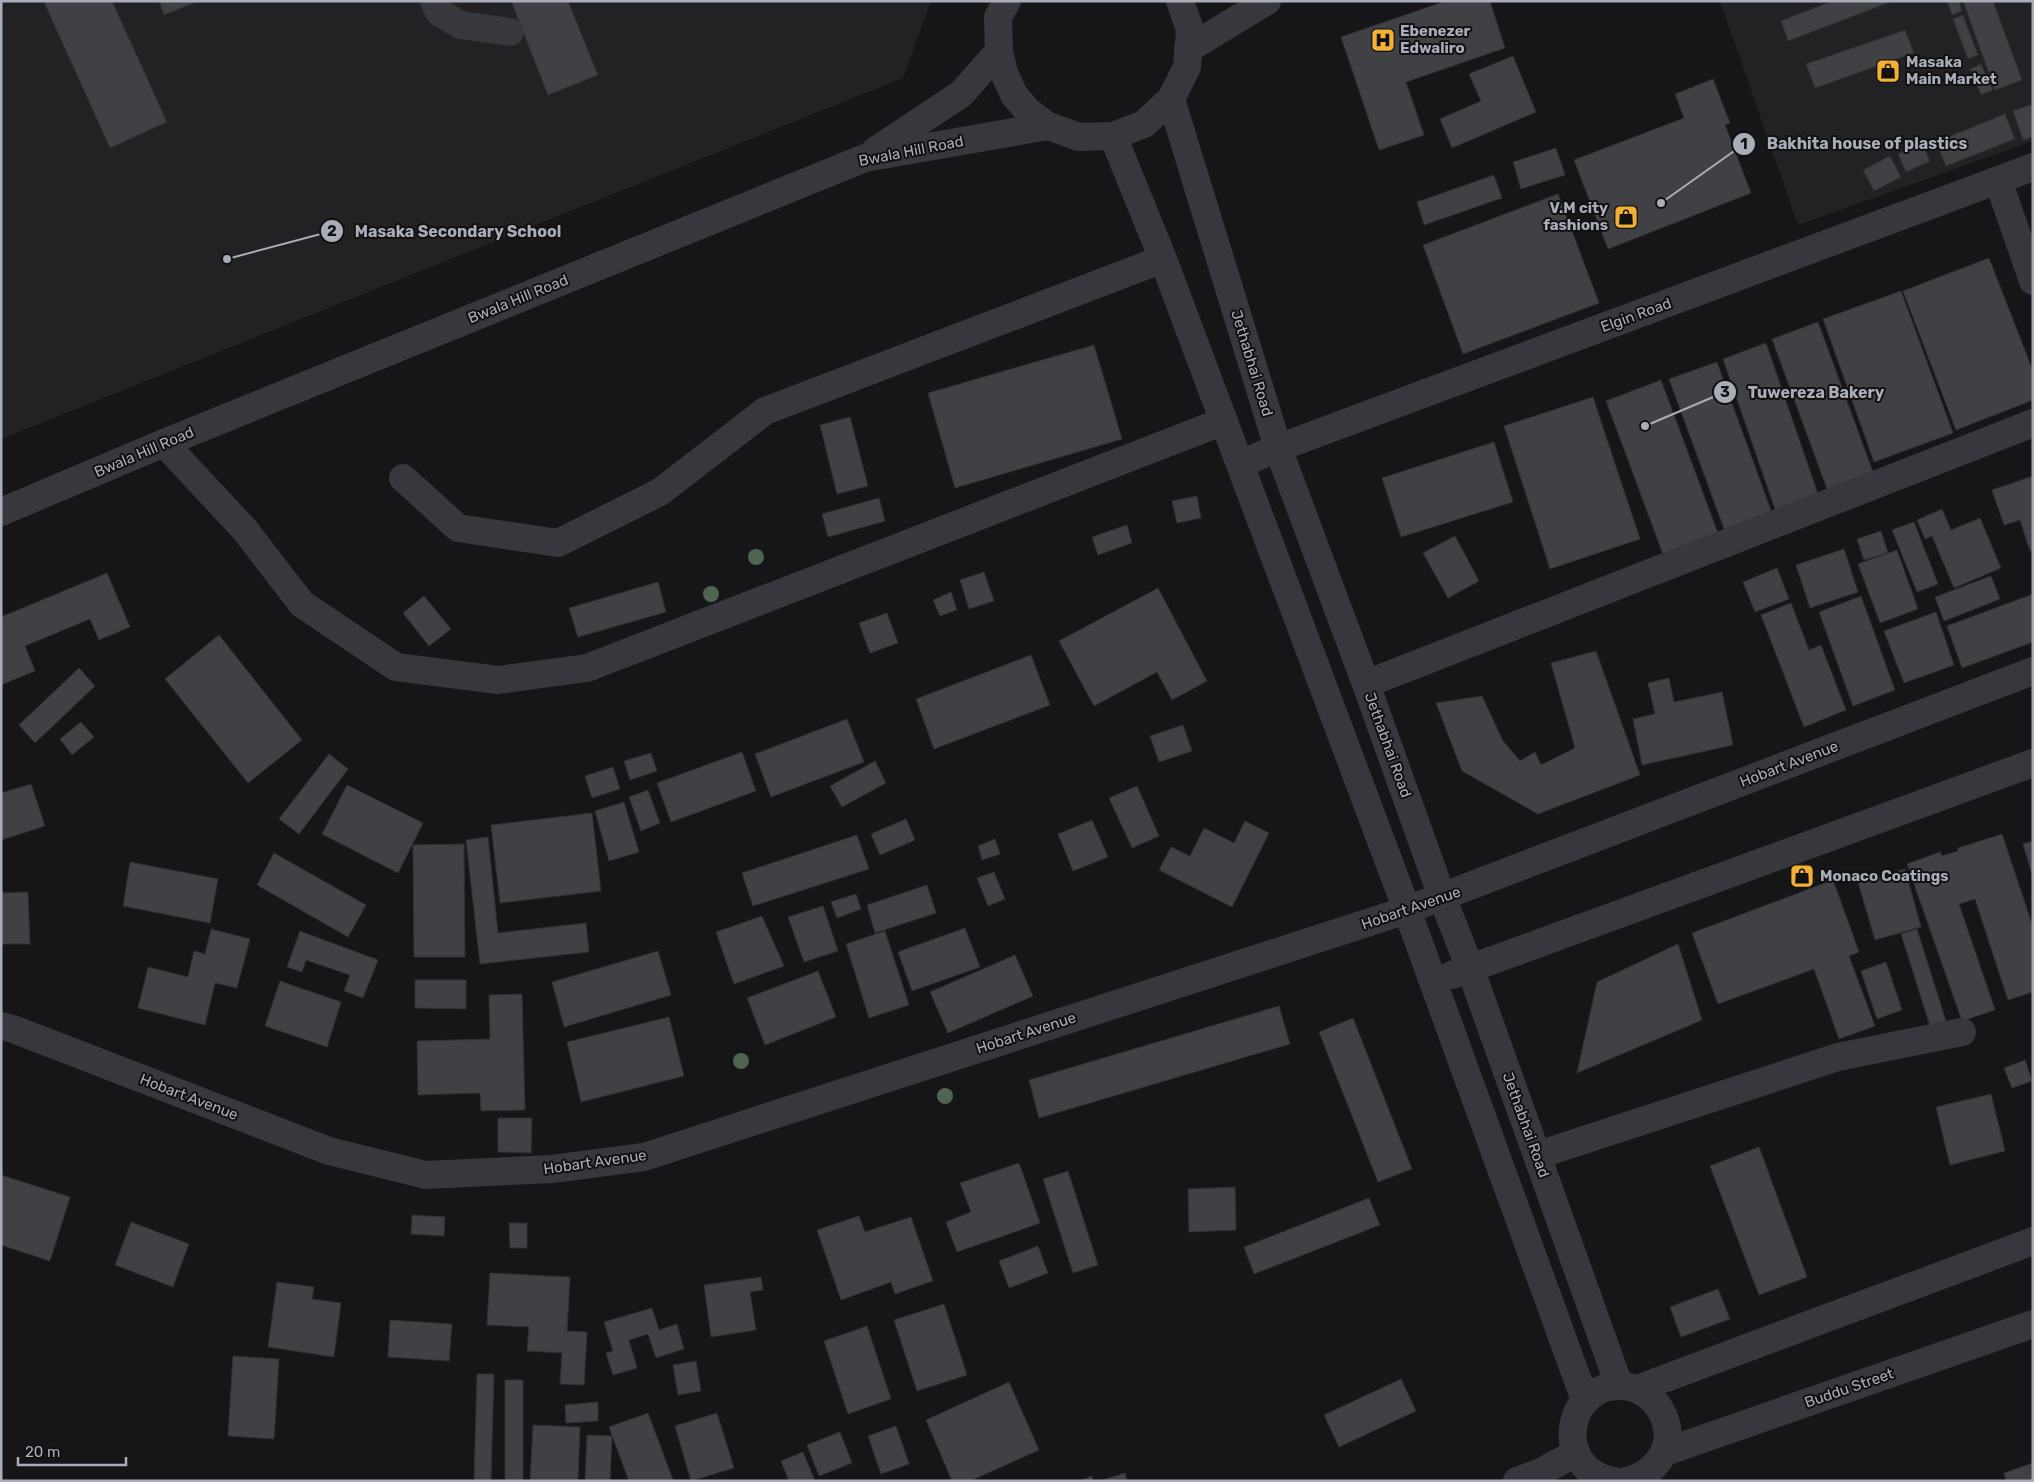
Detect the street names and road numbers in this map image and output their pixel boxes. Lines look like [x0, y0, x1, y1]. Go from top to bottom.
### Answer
street label: Bwala Hill Road [857, 132, 965, 170]
street label: Bwala Hill Road [465, 271, 571, 327]
street label: Elgin Road [1598, 294, 1674, 336]
street label: Jethabhai Road [1227, 308, 1277, 418]
street label: Bwala Hill Road [91, 423, 197, 481]
street label: Jethabhai Road [1361, 690, 1415, 800]
street label: Hobart Avenue [1737, 737, 1841, 791]
street label: Hobart Avenue [1359, 883, 1463, 933]
street label: Hobart Avenue [974, 1008, 1078, 1058]
street label: Hobart Avenue [137, 1070, 241, 1124]
street label: Jethabhai Road [1499, 1070, 1553, 1180]
street label: Hobart Avenue [542, 1146, 648, 1178]
street label: Buddu Street [1802, 1364, 1896, 1412]

